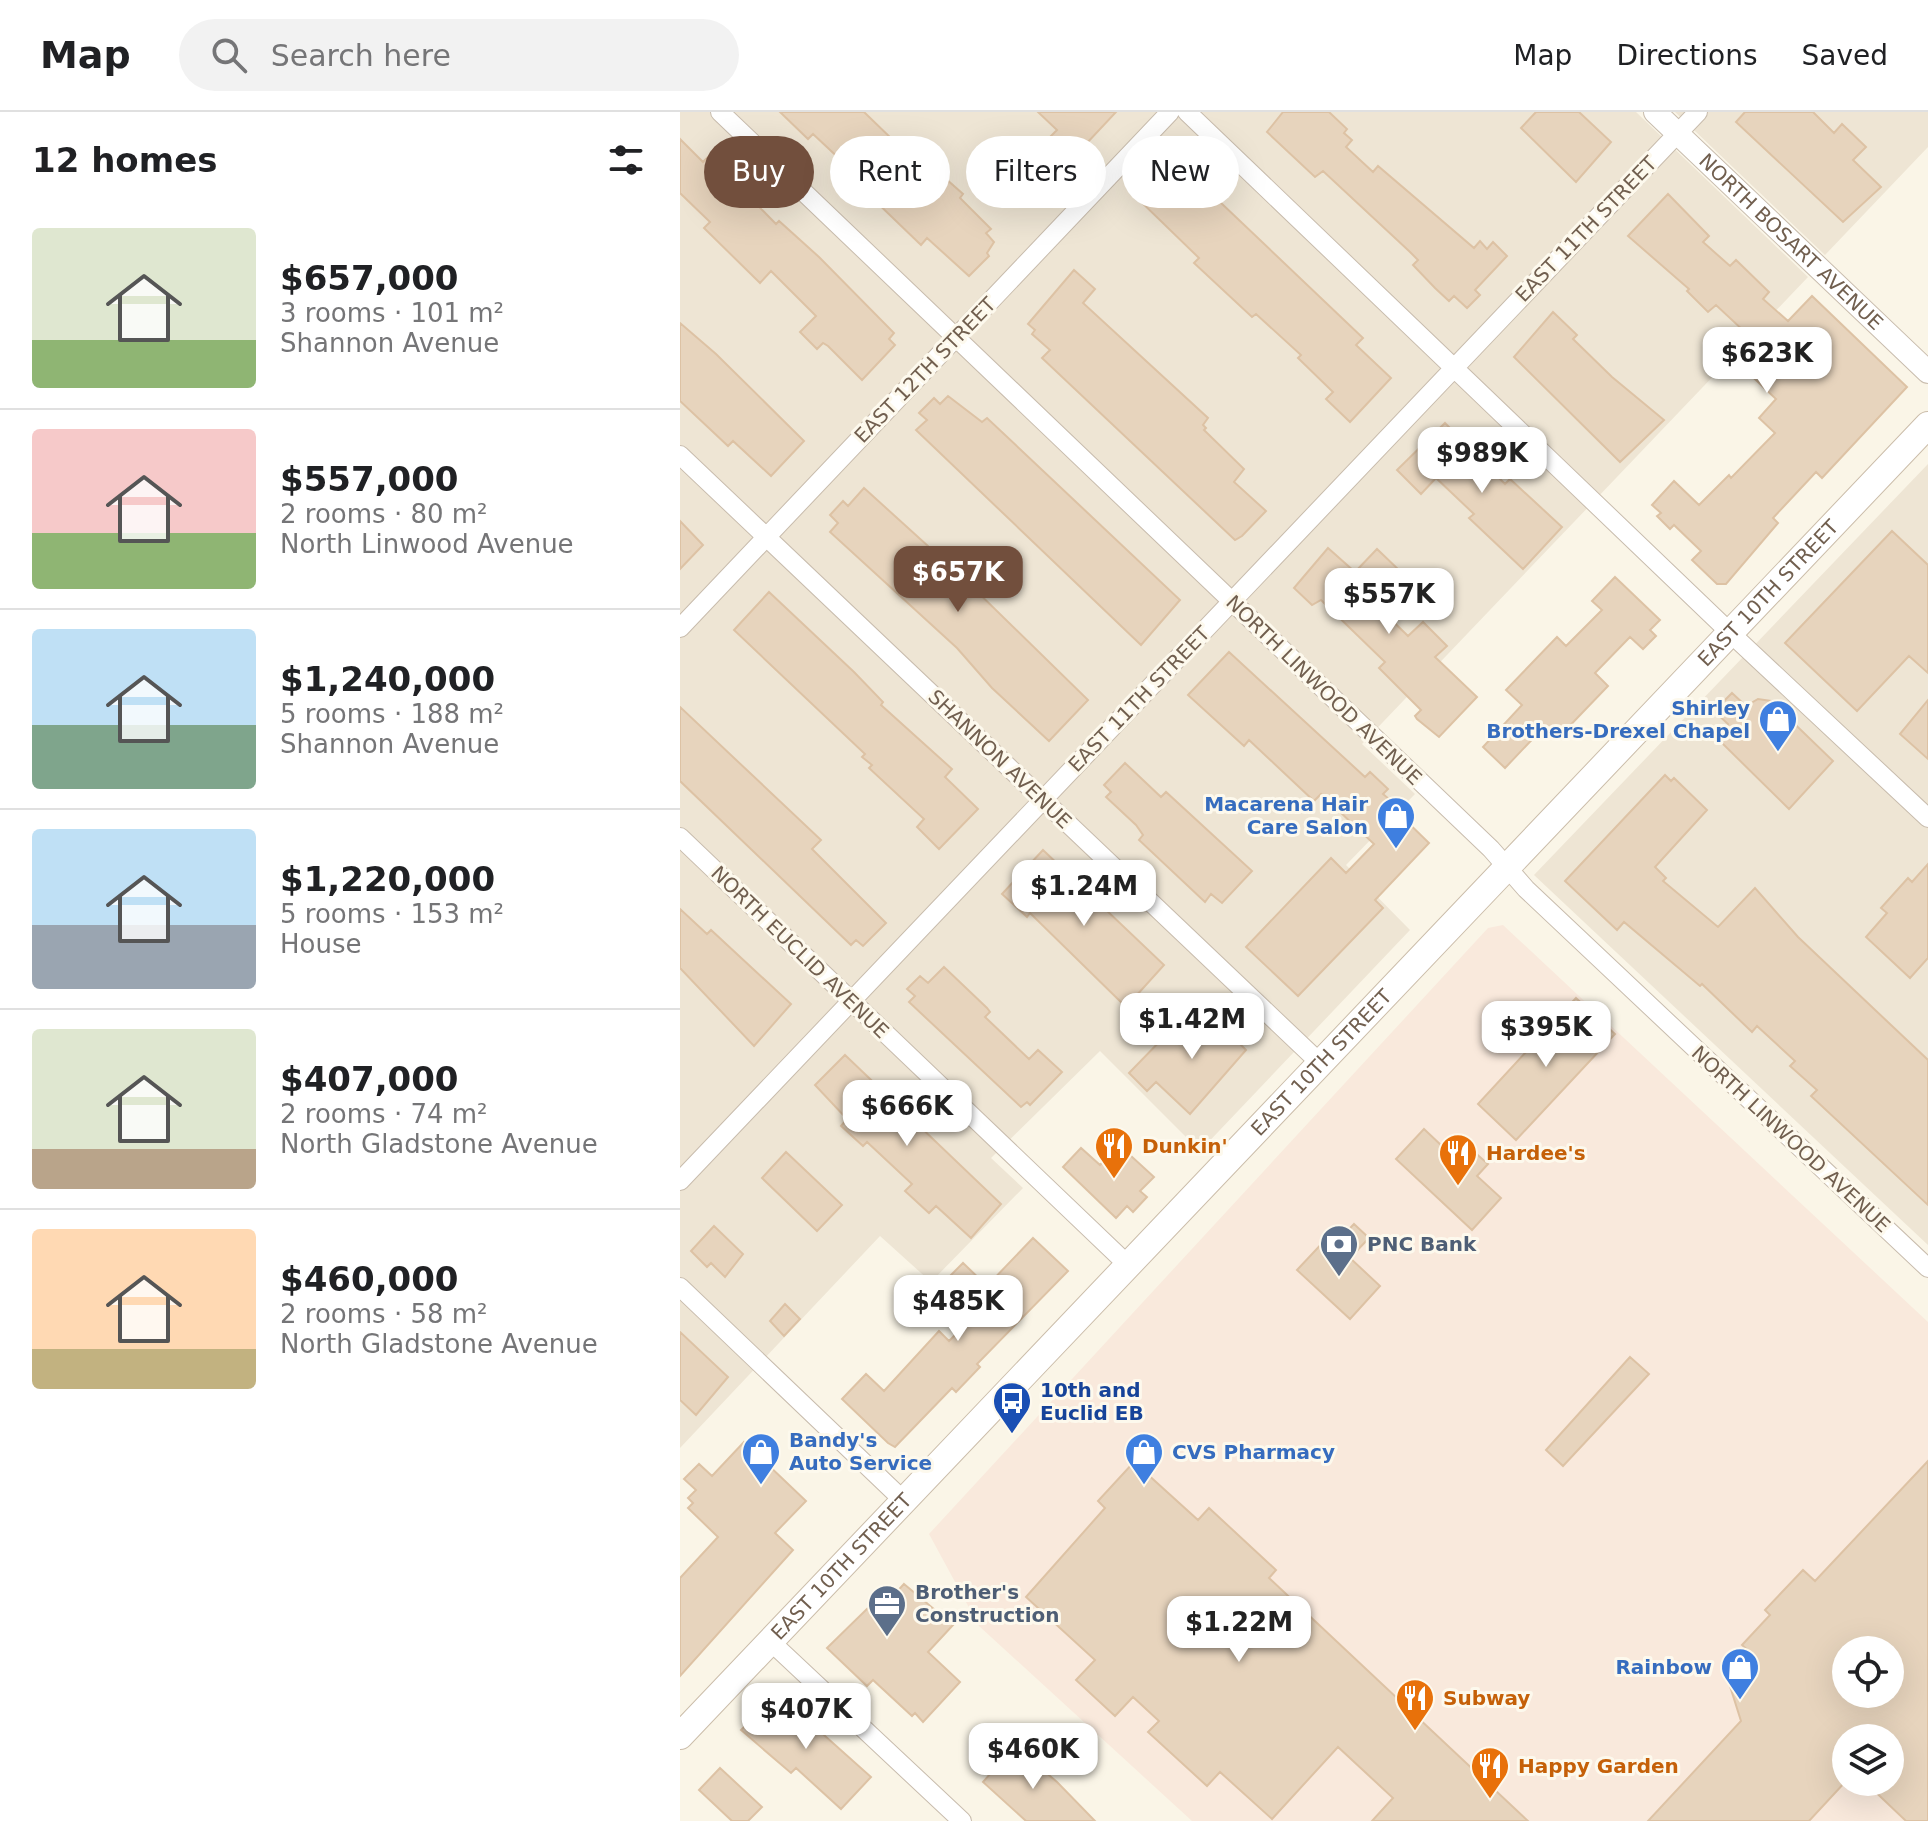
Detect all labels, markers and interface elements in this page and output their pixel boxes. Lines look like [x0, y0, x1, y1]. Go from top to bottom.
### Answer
search box [179, 19, 739, 91]
text: Map [40, 33, 131, 77]
icon: search [207, 33, 251, 77]
text: Search here [271, 38, 451, 73]
text: Map [1513, 39, 1572, 72]
text: Directions [1616, 39, 1757, 72]
text: Saved [1801, 39, 1888, 72]
chip: Buy [704, 136, 814, 208]
chip: Rent [830, 136, 950, 208]
chip: Filters [966, 136, 1106, 208]
chip: New [1122, 136, 1239, 208]
icon: filters [604, 138, 648, 182]
text: 12 homes [32, 140, 217, 180]
street label: NORTH BOSART AVENUE [1694, 149, 1888, 335]
street label: EAST 11TH STREET [1510, 151, 1662, 307]
text: $657,000 [280, 258, 459, 298]
icon: home [96, 260, 192, 356]
street label: EAST 12TH STREET [849, 292, 1001, 448]
text: 3 rooms · 101 m² [280, 298, 504, 328]
pin: $623K [1711, 327, 1823, 395]
text: Shannon Avenue [280, 328, 499, 358]
text: $623K [1721, 338, 1813, 368]
pin: $989K [1426, 427, 1538, 495]
text: $989K [1436, 438, 1528, 468]
text: $557,000 [280, 459, 459, 499]
icon: home [96, 461, 192, 557]
text: 2 rooms · 80 m² [280, 499, 488, 529]
street label: EAST 10TH STREET [1693, 514, 1844, 671]
text: North Linwood Avenue [280, 529, 574, 559]
pin: $657K [902, 546, 1014, 614]
text: $657K [912, 557, 1004, 587]
pin: $557K [1333, 568, 1445, 636]
text: $557K [1343, 579, 1435, 609]
street label: NORTH LINWOOD AVENUE [1221, 590, 1427, 790]
street label: EAST 11TH STREET [1063, 621, 1215, 777]
text: $1,240,000 [280, 659, 495, 699]
icon: home [96, 661, 192, 757]
street label: SHANNON AVENUE [924, 685, 1076, 833]
place label: Shirley Brothers-Drexel Chapel [1486, 696, 1750, 743]
shop icon: Shirley Brothers-Drexel Chapel [1757, 698, 1799, 753]
text: 5 rooms · 188 m² [280, 699, 504, 729]
text: Shannon Avenue [280, 729, 499, 759]
place label: Macarena Hair Care Salon [1204, 792, 1368, 839]
shop icon: Macarena Hair Care Salon [1375, 795, 1417, 850]
text: $1,220,000 [280, 859, 495, 899]
pin: $1.24M [1019, 860, 1149, 928]
icon: home [96, 861, 192, 957]
street label: NORTH EUCLID AVENUE [706, 861, 894, 1043]
text: $1.24M [1030, 871, 1138, 901]
text: 5 rooms · 153 m² [280, 899, 504, 929]
text: House [280, 929, 361, 959]
street label: EAST 10TH STREET [1246, 984, 1397, 1141]
pin: $1.42M [1127, 993, 1257, 1061]
pin: $395K [1490, 1001, 1602, 1069]
text: $1.42M [1138, 1004, 1246, 1034]
text: $395K [1500, 1012, 1592, 1042]
street label: NORTH LINWOOD AVENUE [1687, 1041, 1895, 1237]
text: $407,000 [280, 1059, 459, 1099]
icon: home [96, 1061, 192, 1157]
pin: $666K [851, 1080, 963, 1148]
text: $666K [861, 1091, 953, 1121]
text: 2 rooms · 74 m² [280, 1099, 488, 1129]
restaurant icon: Dunkin' [1093, 1125, 1135, 1180]
text: North Gladstone Avenue [280, 1129, 598, 1159]
restaurant icon: Hardee's [1437, 1132, 1479, 1187]
place label: Dunkin' [1142, 1134, 1228, 1158]
place label: Hardee's [1486, 1141, 1586, 1165]
bank icon: PNC Bank [1318, 1223, 1360, 1278]
place label: PNC Bank [1367, 1232, 1477, 1256]
text: $460,000 [280, 1259, 459, 1299]
icon: home [96, 1261, 192, 1357]
pin: $485K [902, 1275, 1014, 1343]
text: $485K [912, 1286, 1004, 1316]
text: 2 rooms · 58 m² [280, 1299, 488, 1329]
text: North Gladstone Avenue [280, 1329, 598, 1359]
place label: 10th and Euclid EB [1040, 1378, 1144, 1425]
bus stop icon: 10th and Euclid EB [991, 1380, 1033, 1435]
place label: Bandy's Auto Service [789, 1428, 932, 1475]
shop icon: Bandy's Auto Service [740, 1431, 782, 1486]
shop icon: CVS Pharmacy [1123, 1431, 1165, 1486]
place label: CVS Pharmacy [1172, 1440, 1335, 1464]
street label: EAST 10TH STREET [766, 1488, 917, 1645]
place label: Brother's Construction [915, 1580, 1059, 1627]
office icon: Brother's Construction [866, 1583, 908, 1638]
pin: $1.22M [1174, 1596, 1304, 1664]
text: $1.22M [1185, 1607, 1293, 1637]
map controls [1832, 1636, 1904, 1796]
button: locate [1832, 1636, 1904, 1708]
shop icon: Rainbow [1719, 1646, 1761, 1701]
place label: Rainbow [1615, 1655, 1712, 1679]
restaurant icon: Subway [1394, 1677, 1436, 1732]
pin: $407K [750, 1683, 862, 1751]
place label: Subway [1443, 1686, 1530, 1710]
text: $407K [760, 1694, 852, 1724]
pin: $460K [977, 1723, 1089, 1791]
button: layers [1832, 1724, 1904, 1796]
text: $460K [987, 1734, 1079, 1764]
restaurant icon: Happy Garden [1469, 1745, 1511, 1800]
place label: Happy Garden [1518, 1754, 1679, 1778]

